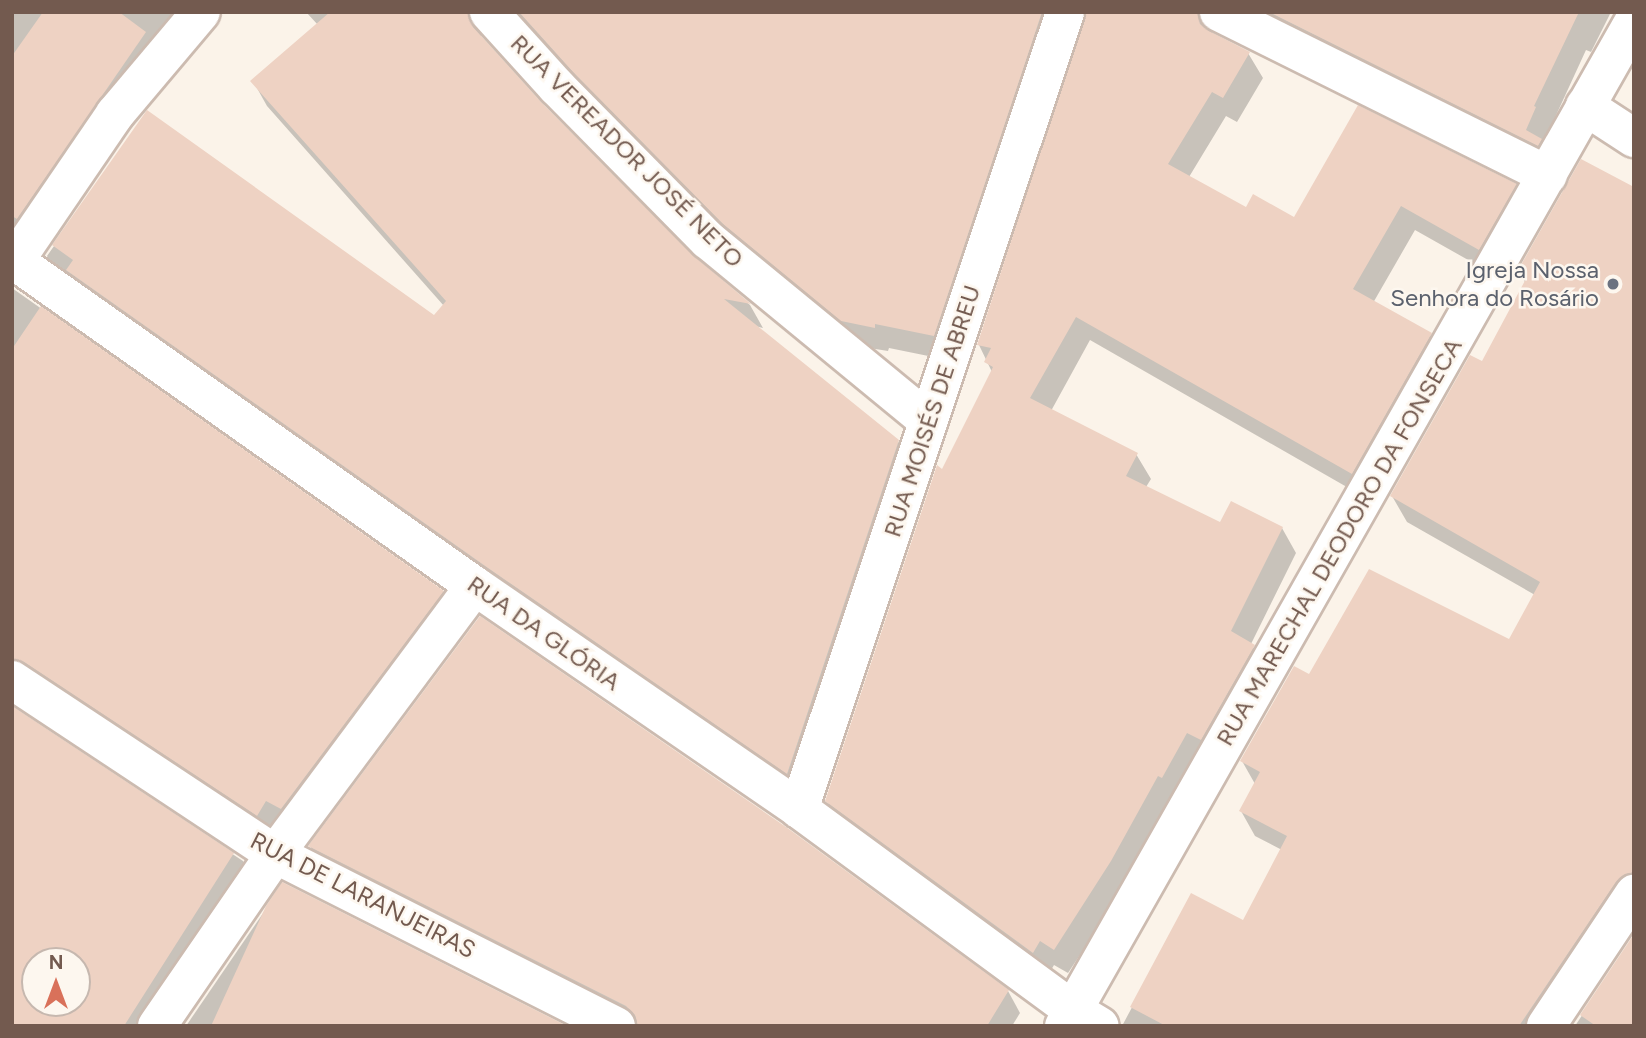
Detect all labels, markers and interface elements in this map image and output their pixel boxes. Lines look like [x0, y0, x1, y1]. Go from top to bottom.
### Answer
street label: RUA VEREADOR JOSÉ NETO [505, 29, 749, 273]
place label: Igreja Nossa Senhora do Rosário [1390, 256, 1599, 312]
marker: Igreja Nossa Senhora do Rosário [1605, 276, 1621, 292]
street label: RUA MOISÉS DE ABREU [878, 282, 986, 540]
street label: RUA MARECHAL DEODORO DA FONSECA [1210, 333, 1468, 751]
street label: RUA DA GLÓRIA [462, 570, 626, 696]
street label: RUA DE LARANJEIRAS [246, 826, 480, 964]
north arrow [21, 947, 91, 1017]
text: N [49, 951, 63, 974]

